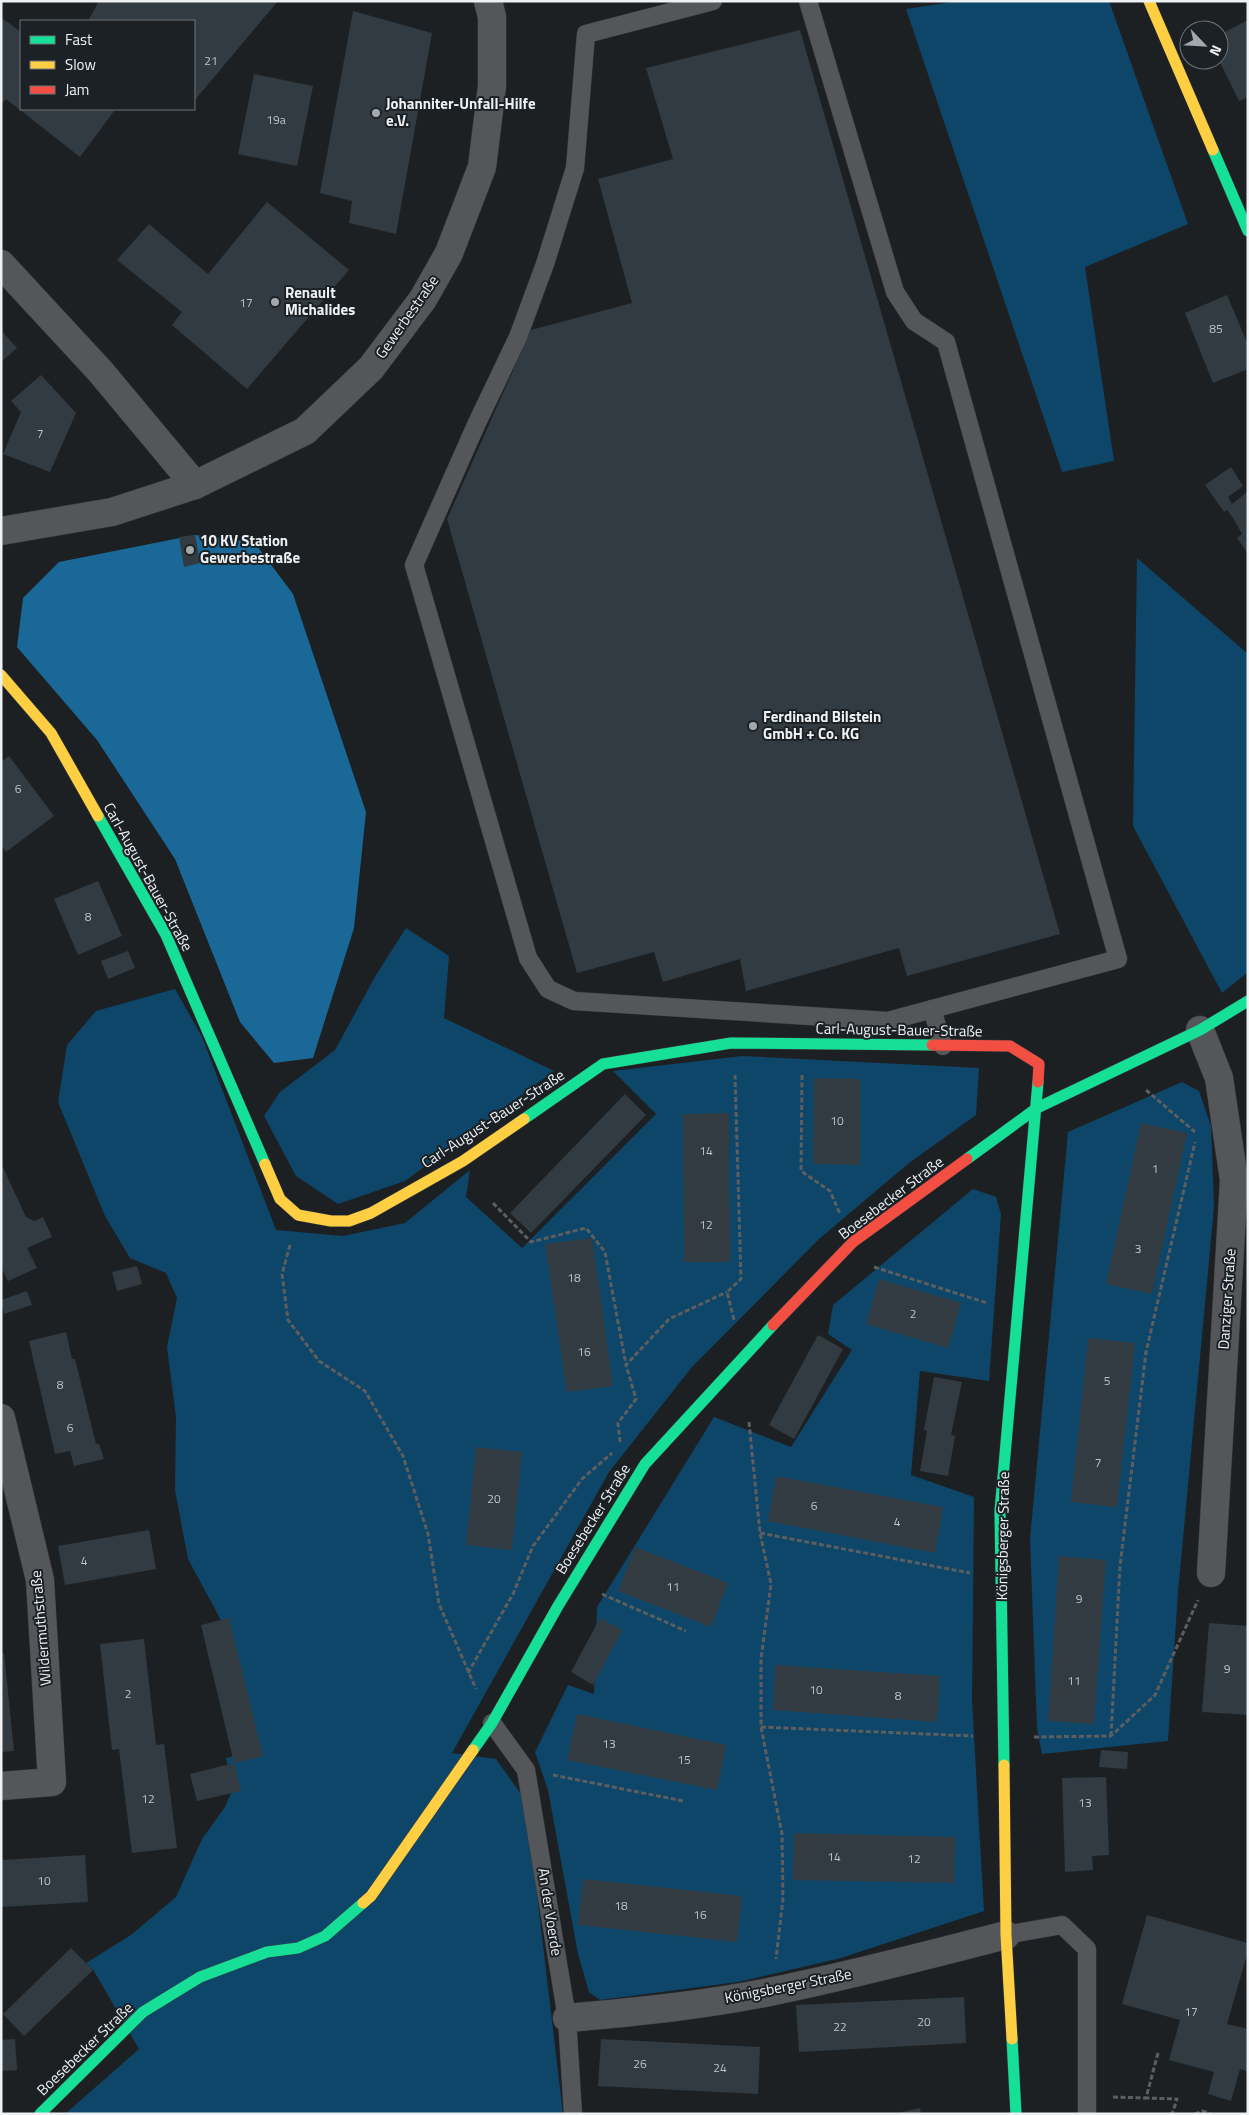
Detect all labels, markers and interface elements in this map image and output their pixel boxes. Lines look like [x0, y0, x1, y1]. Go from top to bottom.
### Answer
legend [20, 20, 195, 110]
north arrow [1179, 20, 1229, 70]
text: Fast [65, 28, 93, 51]
text: N [1205, 42, 1228, 60]
house number: 21 [204, 51, 218, 70]
text: Slow [65, 53, 96, 76]
text: Jam [65, 78, 89, 101]
place label: Johanniter-Unfall-Hilfe e.V. [386, 92, 536, 132]
marker: Johanniter-Unfall-Hilfe e.V. [370, 107, 382, 119]
house number: 19a [266, 110, 286, 129]
street label: Gewerbestraße [369, 270, 444, 363]
place label: Renault Michalides [285, 281, 355, 321]
house number: 17 [239, 293, 253, 312]
marker: Renault Michalides [269, 296, 281, 308]
house number: 85 [1209, 319, 1223, 338]
house number: 7 [37, 424, 43, 443]
place label: 10 KV Station Gewerbestraße [200, 529, 300, 569]
marker: 10 KV Station Gewerbestraße [184, 544, 196, 556]
place label: Ferdinand Bilstein GmbH + Co. KG [763, 705, 881, 745]
marker: Ferdinand Bilstein GmbH + Co. KG [747, 720, 759, 732]
house number: 6 [15, 779, 22, 798]
street label: Carl-August-Bauer-Straße [98, 798, 199, 955]
house number: 8 [85, 907, 92, 926]
street label: Carl-August-Bauer-Straße [815, 1017, 983, 1042]
street label: Carl-August-Bauer-Straße [416, 1063, 569, 1174]
house number: 10 [830, 1111, 844, 1130]
house number: 14 [699, 1141, 713, 1160]
street label: Boesebecker Straße [833, 1150, 948, 1245]
house number: 1 [1152, 1159, 1158, 1178]
house number: 12 [699, 1215, 713, 1234]
house number: 3 [1135, 1239, 1141, 1258]
street label: Danziger Straße [1211, 1248, 1242, 1350]
house number: 18 [567, 1268, 581, 1287]
house number: 2 [910, 1304, 916, 1323]
house number: 16 [577, 1342, 591, 1361]
house number: 5 [1104, 1371, 1111, 1390]
house number: 8 [57, 1375, 64, 1394]
house number: 6 [67, 1418, 74, 1437]
house number: 7 [1095, 1453, 1101, 1472]
street label: Boesebecker Straße [549, 1459, 636, 1578]
street label: Königsberger Straße [990, 1471, 1015, 1601]
house number: 20 [487, 1489, 501, 1508]
house number: 6 [811, 1496, 818, 1515]
house number: 4 [894, 1512, 901, 1531]
house number: 4 [81, 1551, 88, 1570]
street label: Wildermuthstraße [24, 1569, 57, 1687]
house number: 11 [666, 1577, 680, 1596]
house number: 9 [1076, 1589, 1083, 1608]
house number: 9 [1224, 1659, 1231, 1678]
house number: 11 [1067, 1671, 1081, 1690]
house number: 10 [809, 1680, 823, 1699]
house number: 2 [125, 1684, 131, 1703]
house number: 8 [895, 1686, 902, 1705]
house number: 13 [602, 1734, 616, 1753]
house number: 15 [677, 1750, 691, 1769]
house number: 12 [141, 1789, 155, 1808]
house number: 13 [1078, 1793, 1092, 1812]
house number: 14 [827, 1847, 841, 1866]
house number: 12 [907, 1849, 921, 1868]
street label: An der Voerde [532, 1866, 569, 1957]
house number: 10 [37, 1871, 51, 1890]
house number: 18 [614, 1896, 628, 1915]
house number: 16 [693, 1905, 707, 1924]
street label: Königsberger Straße [723, 1962, 853, 2009]
street label: Boesebecker Straße [31, 1996, 138, 2101]
house number: 17 [1184, 2002, 1198, 2021]
house number: 20 [917, 2012, 931, 2031]
house number: 22 [833, 2017, 847, 2036]
house number: 26 [633, 2054, 647, 2073]
house number: 24 [713, 2058, 727, 2077]

